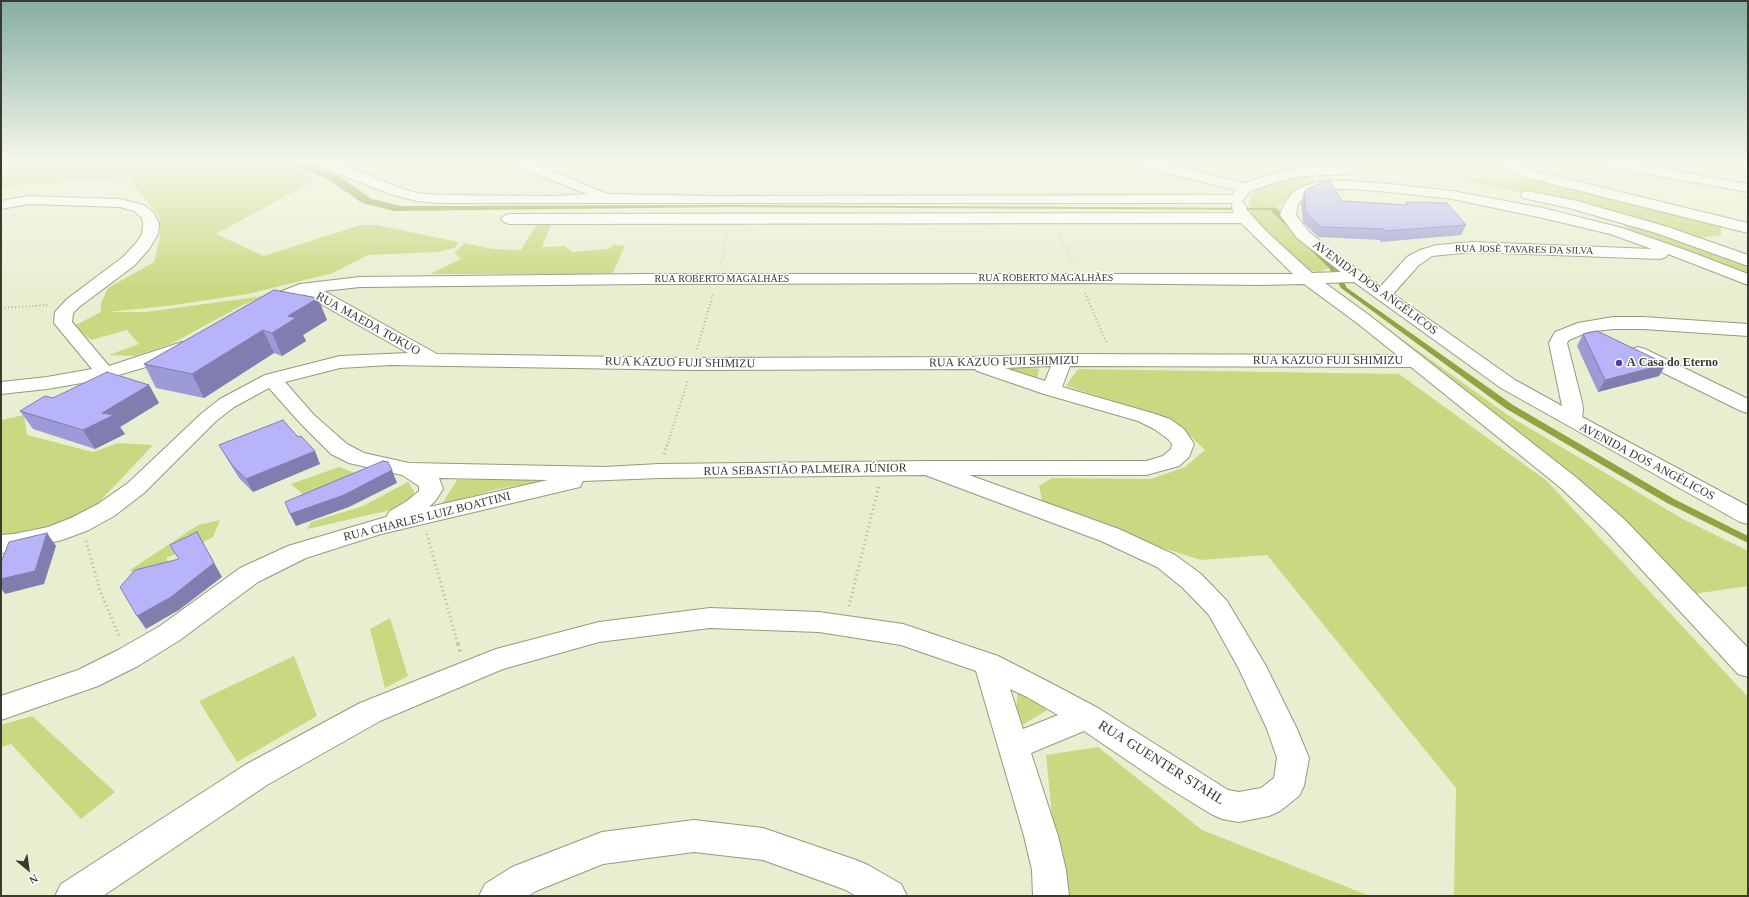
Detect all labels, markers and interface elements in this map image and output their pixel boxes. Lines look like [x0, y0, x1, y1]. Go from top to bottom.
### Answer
street label: AVENIDA DOS ANGÉLICOS [1310, 238, 1440, 338]
street label: RUA JOSÉ TAVARES DA SILVA [1455, 243, 1593, 257]
street label: RUA ROBERTO MAGALHÃES [979, 272, 1113, 284]
street label: RUA ROBERTO MAGALHÃES [655, 273, 789, 285]
street label: RUA MAEDA TOKUO [313, 289, 423, 359]
street label: RUA KAZUO FUJI SHIMIZU [929, 353, 1079, 371]
street label: RUA KAZUO FUJI SHIMIZU [605, 354, 755, 372]
street label: RUA KAZUO FUJI SHIMIZU [1253, 354, 1403, 368]
place label: A Casa do Eterno [1627, 356, 1718, 370]
marker: A Casa do Eterno [1614, 358, 1624, 368]
street label: AVENIDA DOS ANGÉLICOS [1577, 420, 1717, 504]
street label: RUA SEBASTIÃO PALMEIRA JÚNIOR [703, 461, 907, 479]
street label: RUA CHARLES LUIZ BOATTINI [342, 489, 512, 545]
street label: RUA GUENTER STAHL [1095, 717, 1227, 809]
north arrow [8, 849, 48, 889]
text: N [27, 872, 40, 887]

